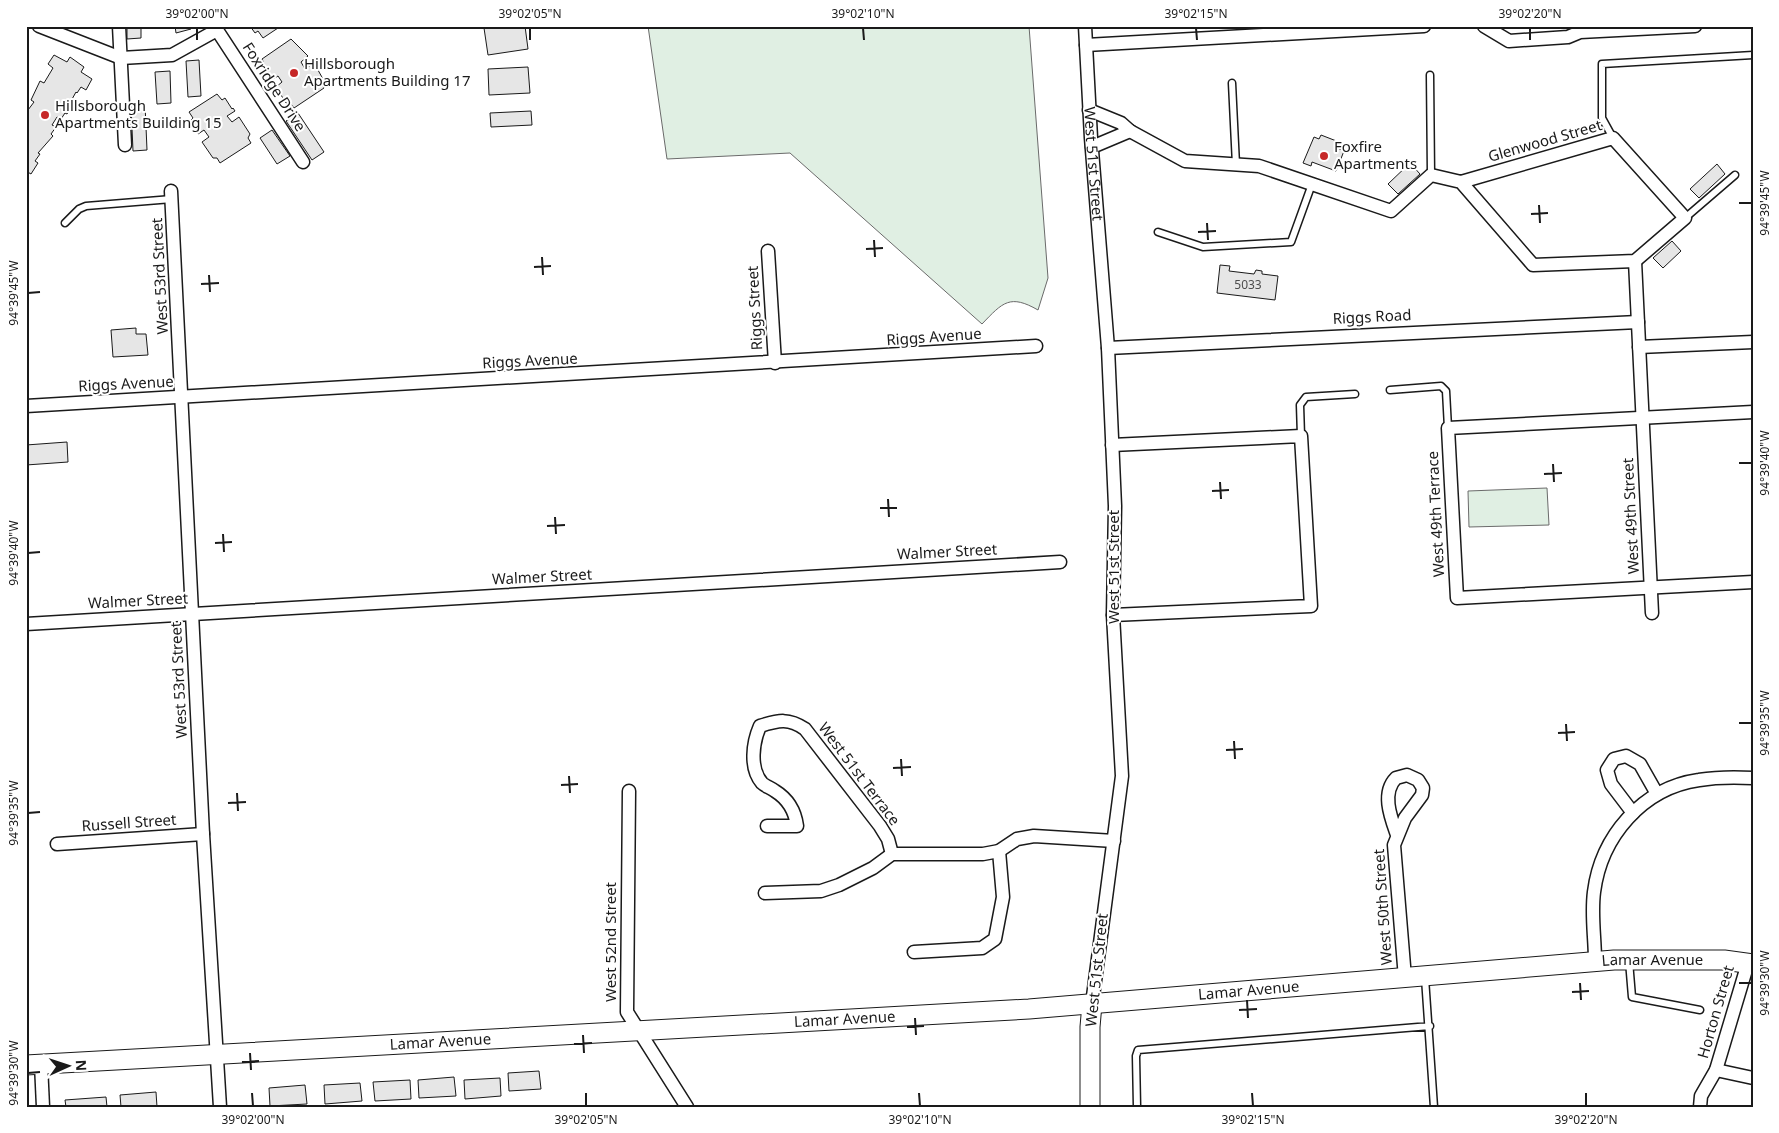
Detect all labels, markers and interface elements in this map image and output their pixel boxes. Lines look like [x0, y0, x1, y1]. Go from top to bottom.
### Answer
text: 39°02'00"N [165, 5, 229, 22]
text: 39°02'05"N [498, 5, 562, 22]
text: 39°02'10"N [831, 5, 895, 22]
text: 39°02'15"N [1164, 5, 1228, 22]
text: 39°02'20"N [1498, 5, 1562, 22]
street label: Foxridge Drive [239, 38, 311, 135]
place label: Hillsborough Apartments Building 17 [304, 53, 471, 90]
marker: Hillsborough Apartments Building 17 [288, 67, 300, 79]
place label: Hillsborough Apartments Building 15 [55, 95, 222, 132]
street label: West 51st Street [1080, 106, 1109, 222]
marker: Hillsborough Apartments Building 15 [39, 109, 51, 121]
street label: Glenwood Street [1486, 114, 1604, 166]
place label: Foxfire Apartments [1334, 136, 1417, 173]
marker: Foxfire Apartments [1318, 150, 1330, 162]
text: 94°39'45"W [1756, 170, 1773, 236]
street label: West 53rd Street [146, 217, 172, 335]
text: 94°39'45"W [5, 260, 22, 326]
street label: Riggs Street [742, 265, 766, 351]
house number: 5033 [1234, 276, 1262, 293]
street label: Riggs Road [1332, 304, 1412, 328]
street label: Riggs Avenue [886, 323, 982, 349]
street label: Riggs Avenue [482, 348, 578, 372]
street label: Riggs Avenue [78, 371, 174, 395]
text: 94°39'40"W [1756, 430, 1773, 496]
street label: West 49th Terrace [1422, 450, 1448, 578]
street label: West 49th Street [1617, 457, 1643, 575]
street label: West 51st Street [1103, 509, 1123, 624]
text: 94°39'40"W [5, 520, 22, 586]
street label: Walmer Street [896, 538, 998, 564]
street label: Walmer Street [491, 563, 593, 589]
street label: Walmer Street [87, 587, 189, 613]
street label: West 53rd Street [165, 621, 191, 739]
text: 94°39'35"W [1756, 690, 1773, 756]
street label: West 51st Terrace [814, 718, 905, 829]
text: 94°39'35"W [5, 780, 22, 846]
street label: Russell Street [81, 809, 178, 835]
street label: West 50th Street [1368, 848, 1396, 966]
street label: West 52nd Street [600, 881, 620, 1002]
street label: West 51st Street [1080, 912, 1112, 1028]
street label: Lamar Avenue [1601, 949, 1703, 970]
text: 94°39'30"W [1756, 950, 1773, 1016]
street label: Horton Street [1692, 962, 1738, 1061]
street label: Lamar Avenue [1197, 975, 1300, 1004]
street label: Lamar Avenue [793, 1005, 896, 1031]
street label: Lamar Avenue [389, 1028, 492, 1054]
text: 94°39'30"W [5, 1040, 22, 1106]
north arrow [42, 1040, 92, 1090]
text: N [72, 1059, 91, 1071]
text: 39°02'00"N [221, 1111, 285, 1128]
text: 39°02'05"N [554, 1111, 618, 1128]
text: 39°02'10"N [888, 1111, 952, 1128]
text: 39°02'15"N [1221, 1111, 1285, 1128]
text: 39°02'20"N [1554, 1111, 1618, 1128]

